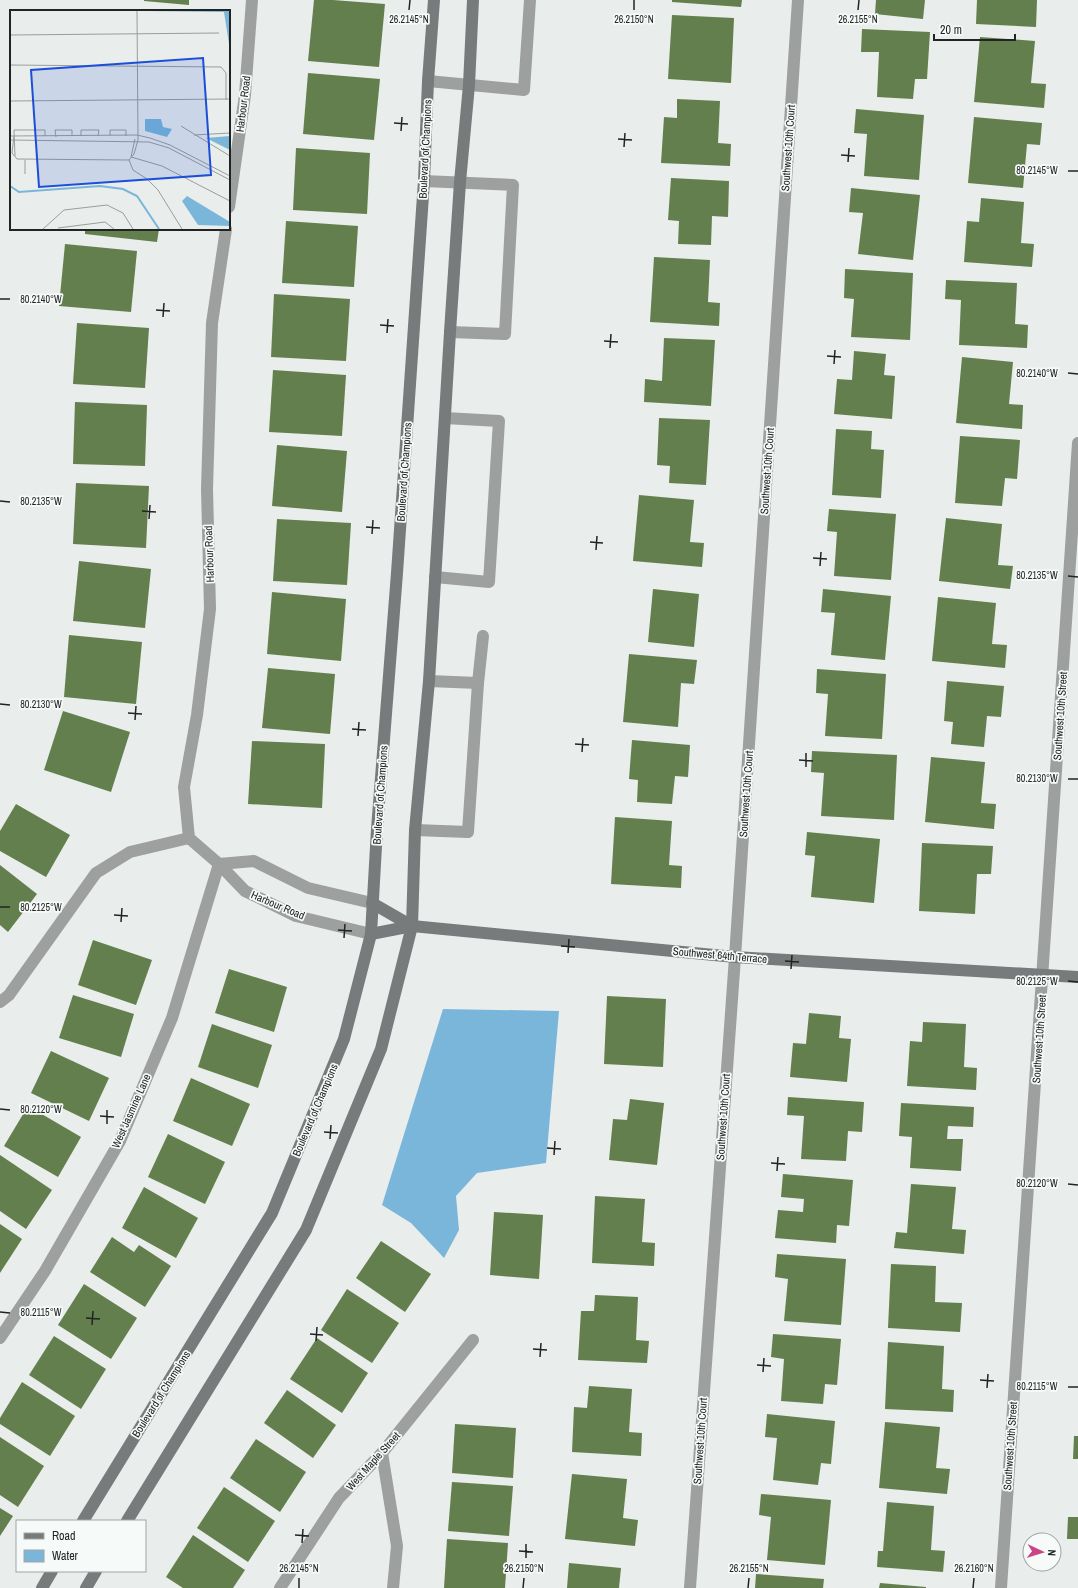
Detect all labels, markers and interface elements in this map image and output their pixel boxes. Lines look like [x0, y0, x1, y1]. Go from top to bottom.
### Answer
inset map [10, 10, 230, 230]
text: 26.2145°N [389, 13, 429, 26]
text: 26.2150°N [614, 13, 654, 26]
text: 26.2155°N [838, 13, 878, 26]
scale bar [934, 16, 1015, 42]
text: 20 m [940, 22, 962, 38]
street label: Harbour Road [233, 75, 253, 133]
street label: Boulevard of Champions [415, 99, 435, 199]
street label: Southwest 10th Court [778, 104, 798, 192]
text: 80.2145°W [1016, 164, 1058, 177]
text: 80.2140°W [20, 293, 62, 306]
text: 80.2140°W [1016, 367, 1058, 380]
street label: Boulevard of Champions [394, 422, 414, 522]
street label: Southwest 10th Court [757, 427, 777, 515]
text: 80.2135°W [20, 495, 62, 508]
street label: Harbour Road [201, 525, 217, 583]
text: 80.2135°W [1016, 569, 1058, 582]
street label: Southwest 10th Street [1050, 671, 1070, 761]
text: 80.2130°W [20, 698, 62, 711]
street label: Boulevard of Champions [370, 745, 390, 845]
street label: Southwest 10th Court [736, 750, 756, 838]
text: 80.2130°W [1016, 772, 1058, 785]
street label: Harbour Road [249, 887, 307, 923]
text: 80.2125°W [20, 901, 62, 914]
street label: Southwest 64th Terrace [672, 944, 768, 966]
text: 80.2125°W [1016, 975, 1058, 988]
street label: Southwest 10th Street [1029, 994, 1049, 1084]
street label: Boulevard of Champions [289, 1061, 341, 1158]
street label: West Jasmine Lane [108, 1072, 154, 1150]
street label: Southwest 10th Court [713, 1073, 733, 1161]
text: 80.2120°W [20, 1103, 62, 1116]
text: 80.2120°W [1016, 1177, 1058, 1190]
text: 80.2115°W [21, 1306, 62, 1319]
street label: Boulevard of Champions [129, 1348, 193, 1440]
text: 80.2115°W [1017, 1380, 1058, 1393]
street label: Southwest 10th Court [690, 1397, 710, 1485]
street label: Southwest 10th Street [1000, 1401, 1020, 1491]
street label: West Maple Street [343, 1428, 403, 1493]
legend [16, 1520, 146, 1572]
text: Road [52, 1528, 76, 1544]
north arrow [1022, 1532, 1062, 1572]
text: Water [52, 1548, 79, 1564]
text: N [1045, 1549, 1059, 1556]
text: 26.2145°N [279, 1562, 319, 1575]
text: 26.2150°N [504, 1562, 544, 1575]
text: 26.2155°N [729, 1562, 769, 1575]
text: 26.2160°N [954, 1562, 994, 1575]

